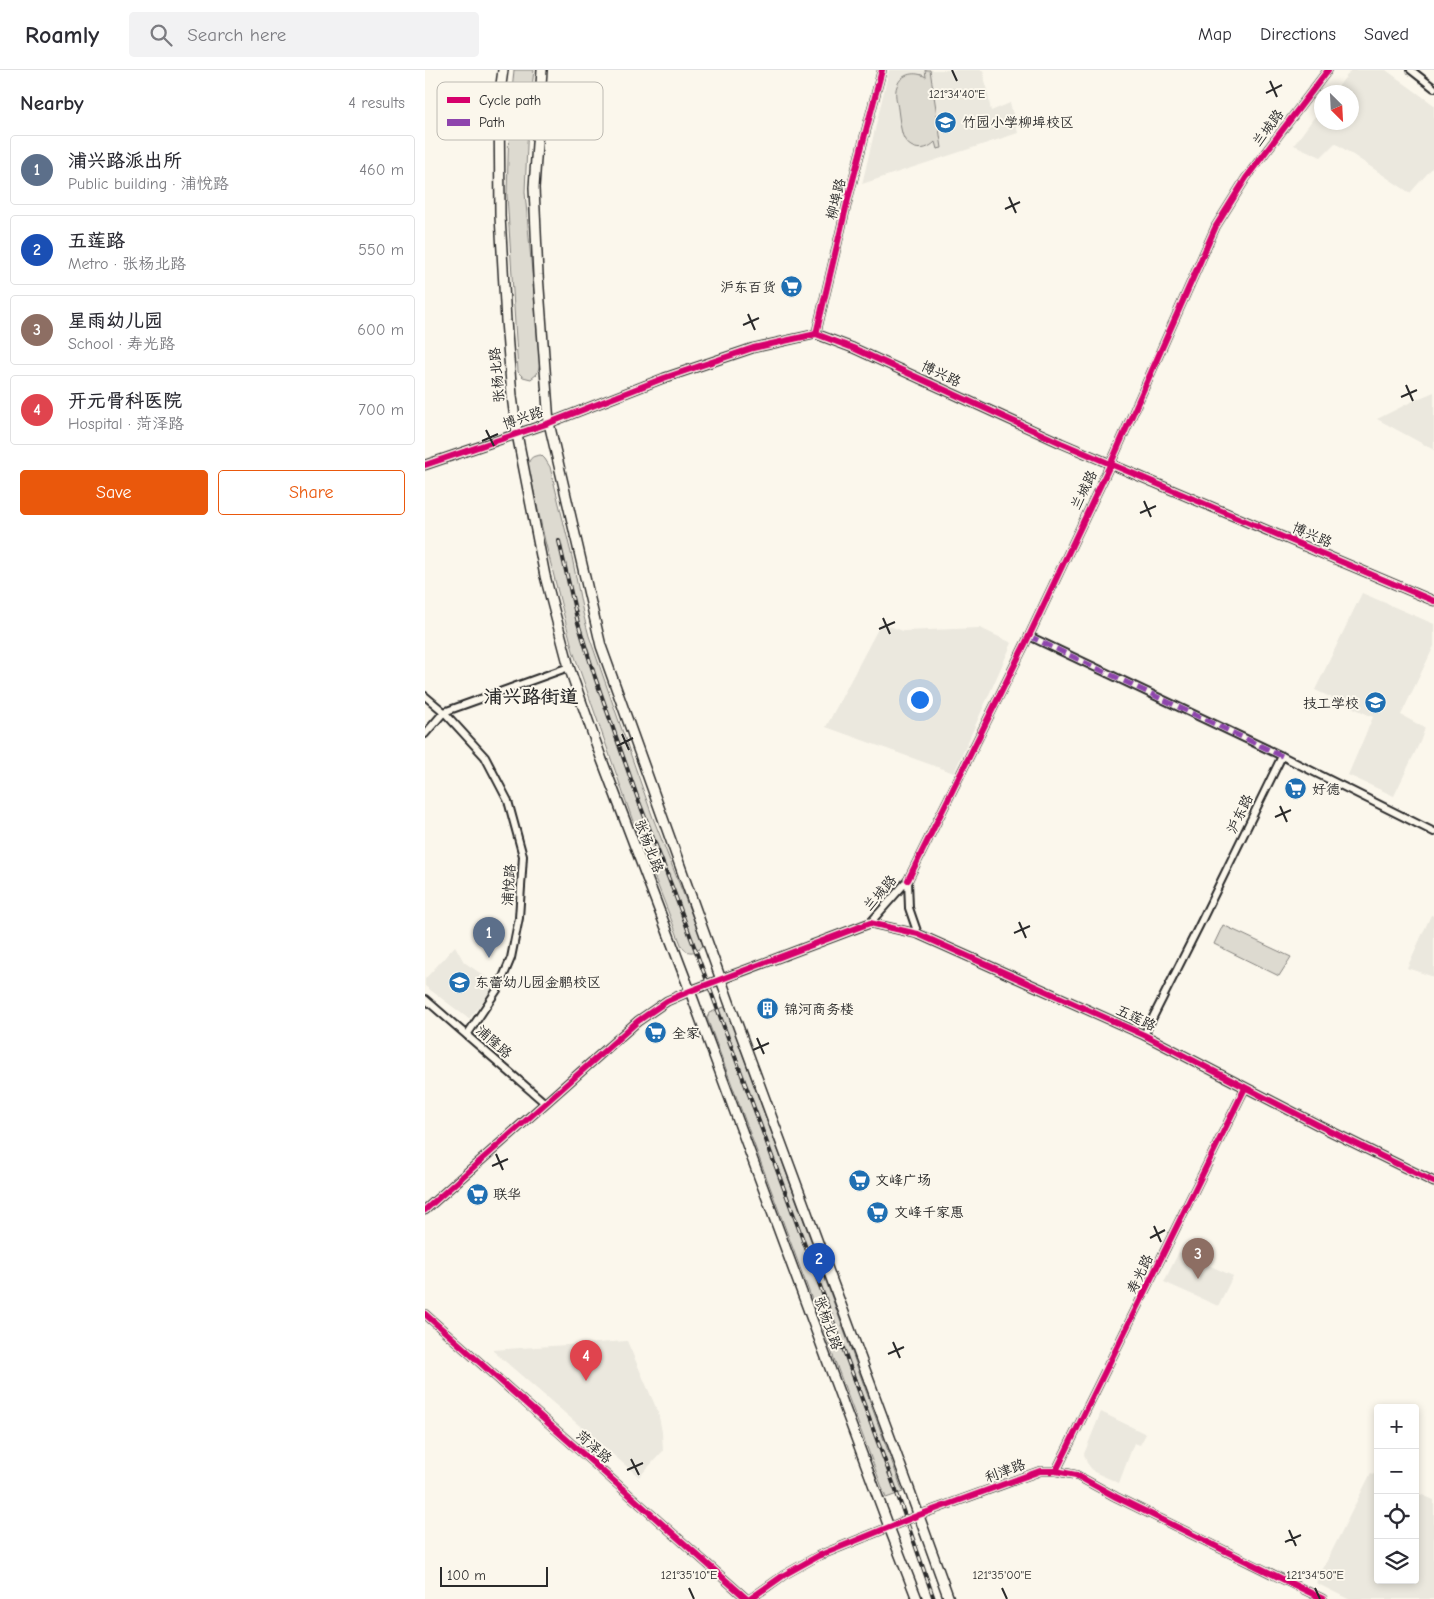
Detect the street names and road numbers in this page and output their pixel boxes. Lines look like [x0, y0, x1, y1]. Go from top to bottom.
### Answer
street label: 兰城路 [1249, 106, 1287, 150]
street label: 柳埠路 [823, 177, 849, 221]
street label: 张杨北路 [486, 346, 508, 404]
street label: 博兴路 [918, 357, 964, 391]
street label: 博兴路 [500, 403, 546, 433]
street label: 兰城路 [1067, 467, 1101, 513]
street label: 博兴路 [1289, 519, 1335, 551]
street label: 沪东路 [1223, 791, 1257, 837]
street label: 张杨北路 [631, 817, 667, 875]
street label: 浦悦路 [499, 863, 519, 907]
street label: 兰城路 [860, 872, 900, 914]
street label: 五莲路 [1113, 1001, 1159, 1035]
street label: 浦隆路 [473, 1022, 515, 1062]
street label: 寿光路 [1123, 1251, 1157, 1297]
street label: 张杨北路 [810, 1294, 846, 1352]
street label: 菏泽路 [573, 1427, 615, 1467]
street label: 利津路 [982, 1456, 1028, 1486]

